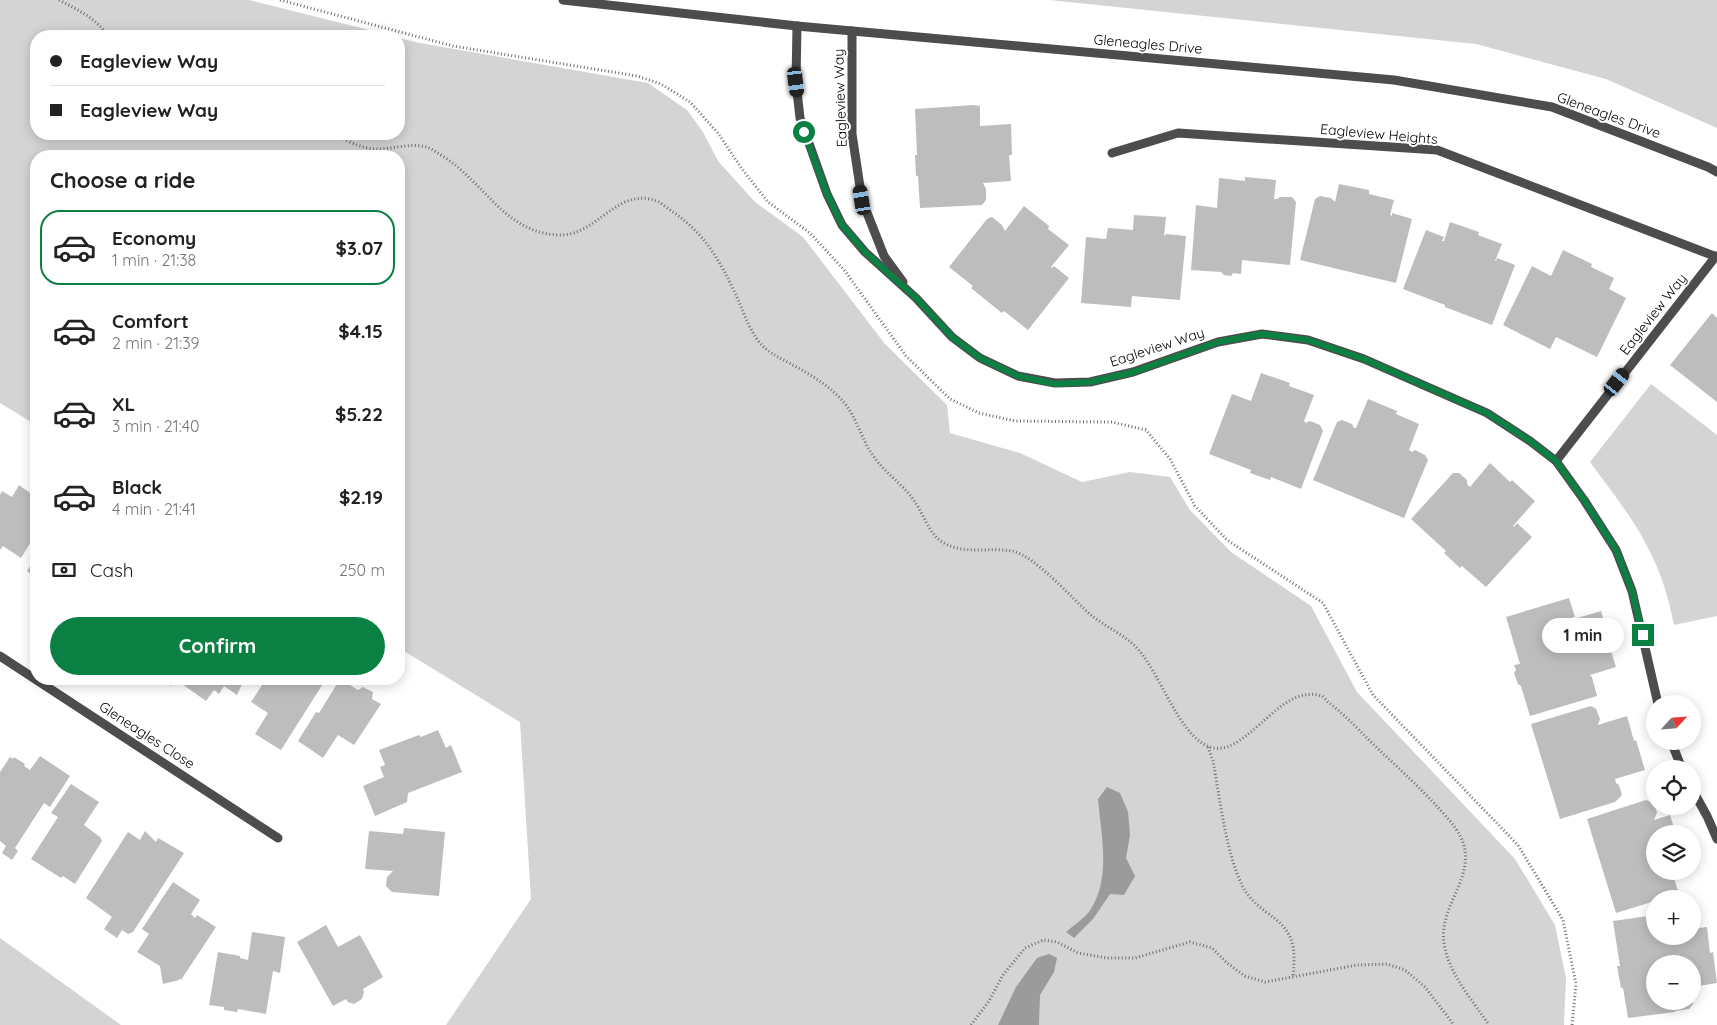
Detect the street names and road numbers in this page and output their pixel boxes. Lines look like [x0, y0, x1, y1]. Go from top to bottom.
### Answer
street label: Gleneagles Drive [1093, 30, 1203, 58]
street label: Eagleview Way [829, 48, 851, 148]
street label: Gleneagles Drive [1555, 88, 1663, 142]
street label: Eagleview Heights [1319, 120, 1439, 148]
street label: Eagleview Way [1616, 270, 1690, 358]
street label: Eagleview Way [1107, 323, 1207, 371]
street label: Gleneagles Close [96, 697, 198, 773]

